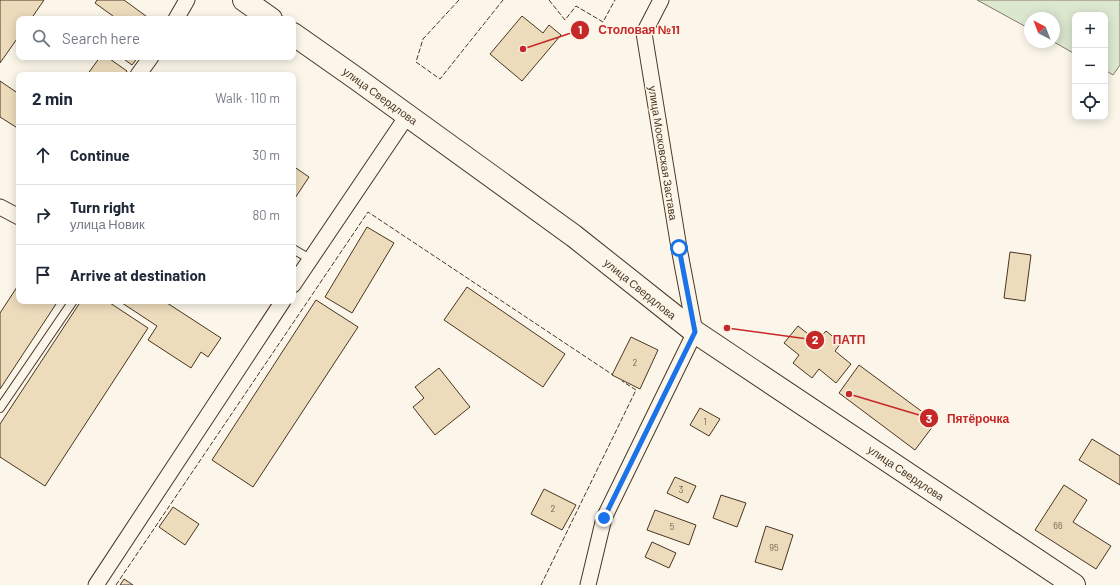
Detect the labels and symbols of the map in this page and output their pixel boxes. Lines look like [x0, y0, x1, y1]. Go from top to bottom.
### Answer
north arrow [1024, 12, 1060, 48]
callout: Столовая №11 [570, 18, 687, 42]
text: 1 [578, 22, 582, 36]
text: Столовая №11 [598, 22, 680, 36]
street label: улица Свердлова [340, 64, 421, 128]
street label: улица Московская Застава [646, 85, 681, 222]
route start [670, 239, 688, 257]
street label: улица Свердлова [602, 256, 680, 322]
callout: ПАТП [805, 328, 874, 352]
text: 2 [812, 332, 819, 346]
text: ПАТП [833, 332, 865, 346]
house number: 2 [633, 357, 638, 368]
callout: Пятёрочка [919, 406, 1017, 430]
text: 3 [926, 411, 932, 425]
text: Пятёрочка [947, 411, 1009, 426]
house number: 1 [703, 416, 707, 427]
street label: улица Свердлова [866, 442, 948, 503]
house number: 3 [679, 484, 684, 495]
house number: 2 [551, 503, 556, 514]
route end [595, 509, 613, 527]
house number: 66 [1053, 520, 1063, 531]
house number: 5 [670, 521, 675, 532]
house number: 95 [769, 542, 779, 553]

